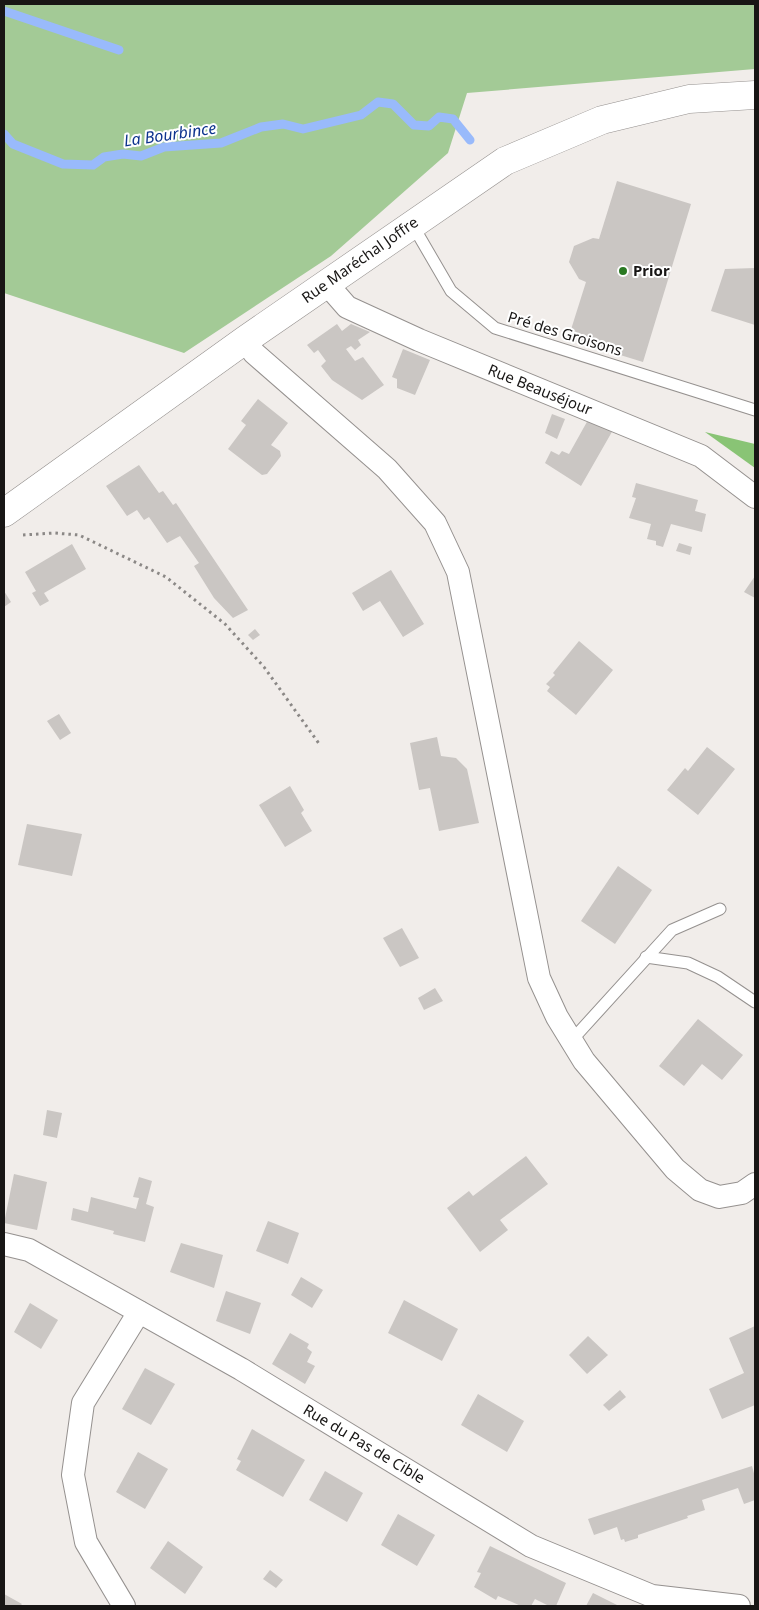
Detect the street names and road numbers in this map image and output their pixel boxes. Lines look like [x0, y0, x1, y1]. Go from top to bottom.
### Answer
street label: Rue Maréchal Joffre [297, 211, 422, 307]
street label: Pré des Groisons [506, 306, 625, 360]
street label: Rue Beauséjour [485, 359, 596, 419]
street label: Rue du Pas de Cible [300, 1399, 429, 1487]

